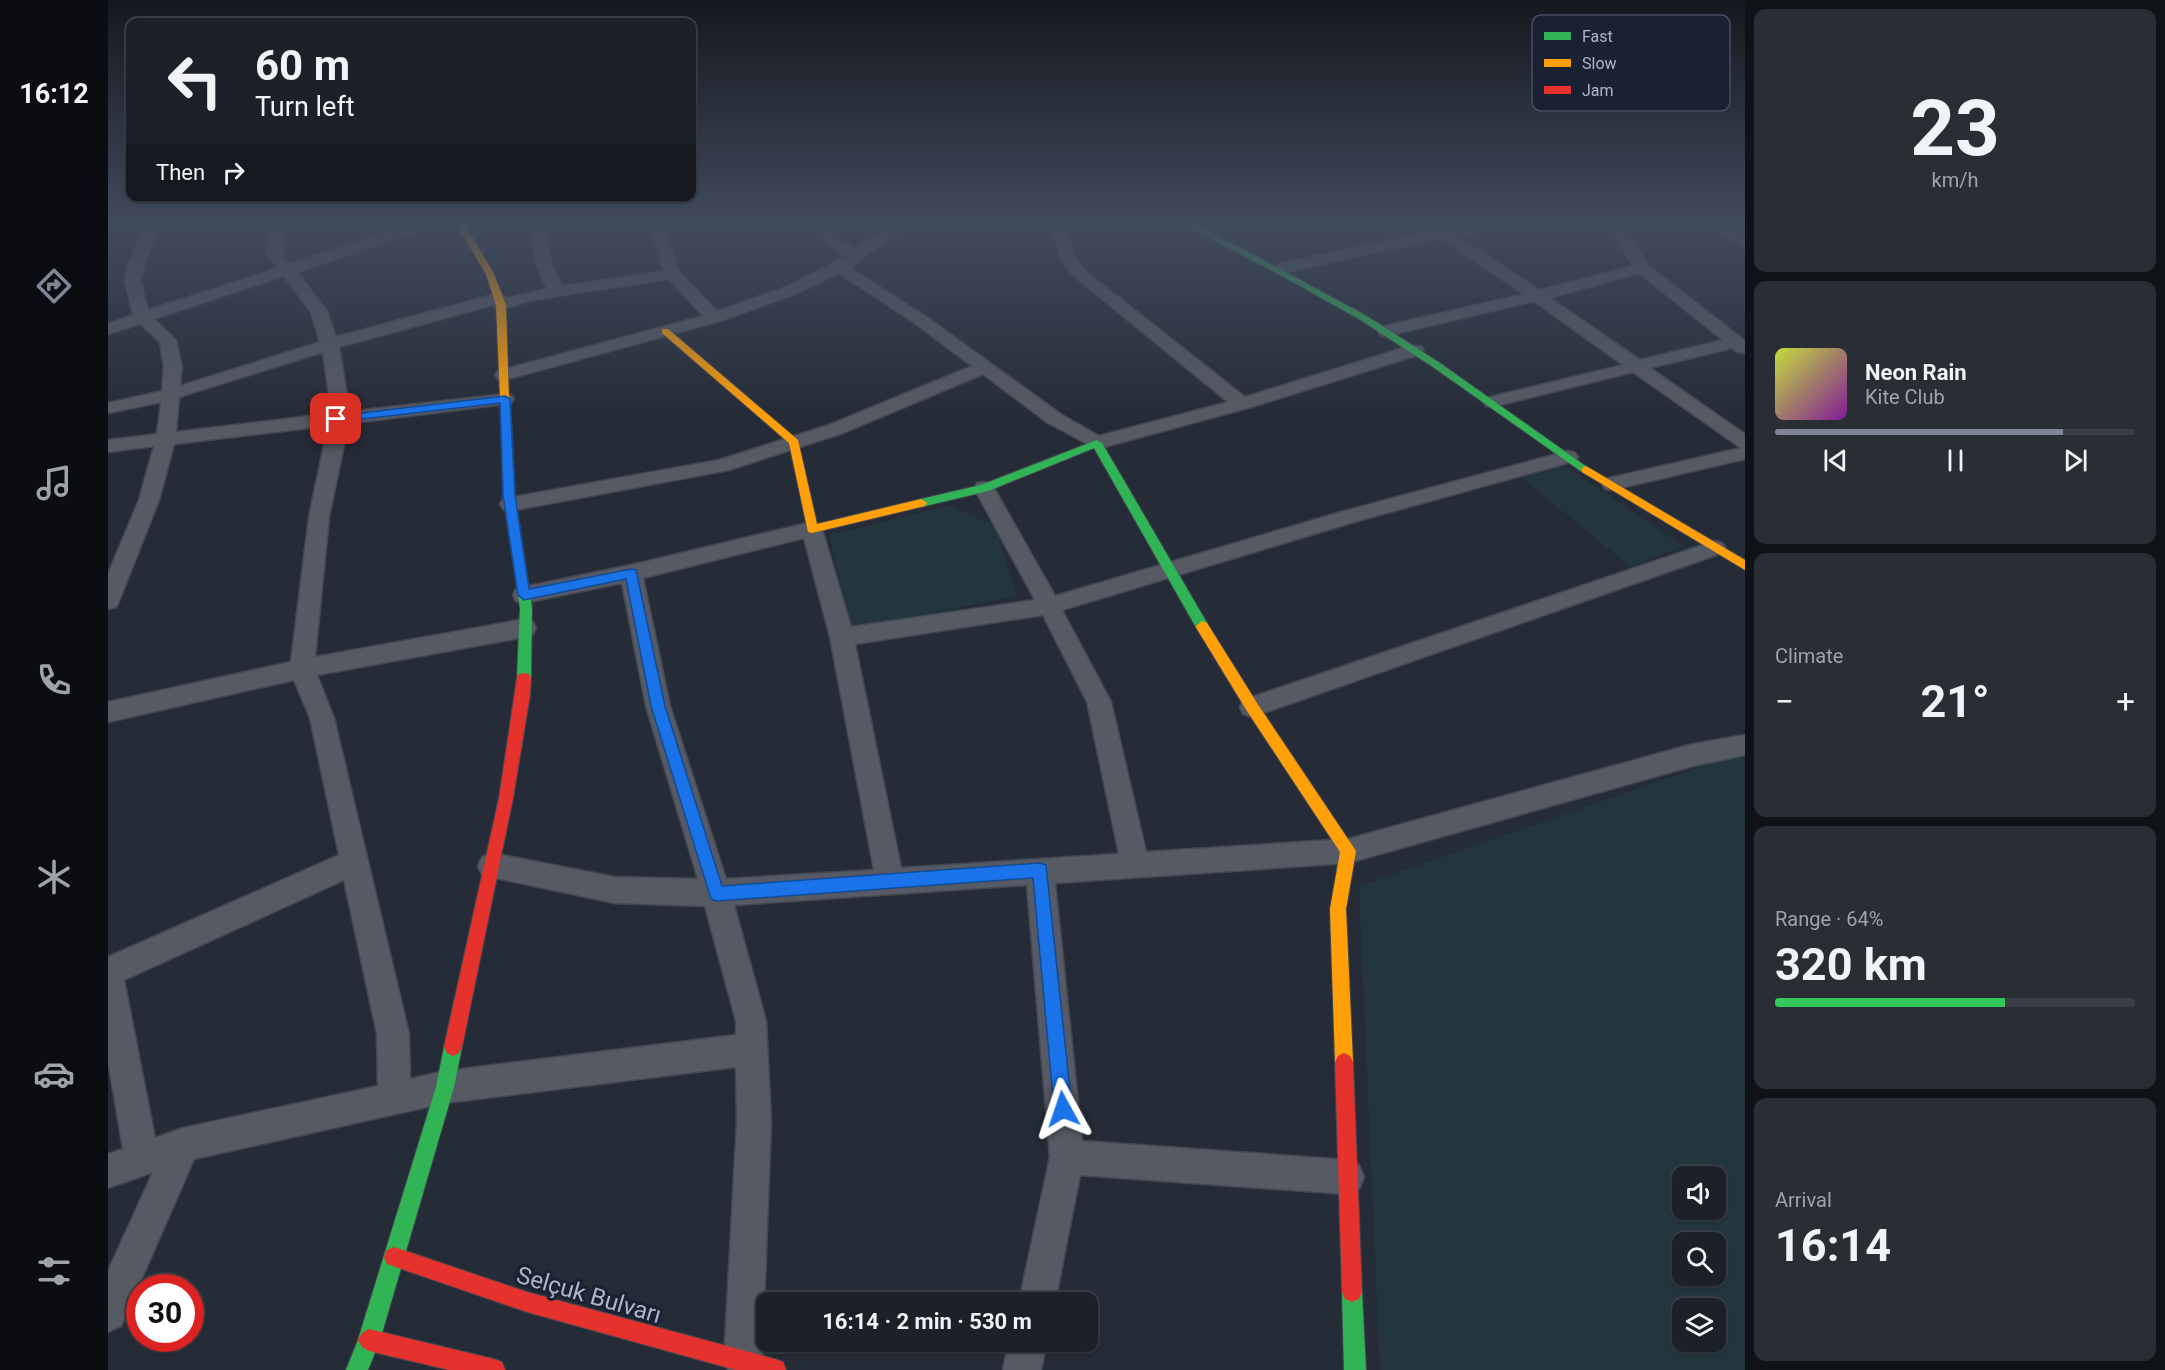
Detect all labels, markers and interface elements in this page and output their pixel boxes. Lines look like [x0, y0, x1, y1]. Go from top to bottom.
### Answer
legend [1532, 15, 1730, 111]
text: Fast [1582, 27, 1613, 46]
text: 60 m [255, 41, 350, 90]
icon: left [156, 42, 234, 120]
text: Slow [1582, 54, 1617, 73]
text: 16:12 [19, 78, 89, 110]
text: Jam [1582, 81, 1614, 100]
text: 23 [1910, 83, 2000, 174]
text: Turn left [255, 91, 355, 123]
icon: right [217, 156, 250, 189]
text: Then [156, 160, 205, 185]
text: km/h [1932, 168, 1978, 192]
icon: directions [33, 265, 75, 307]
text: Neon Rain [1865, 360, 1967, 385]
text: Kite Club [1865, 385, 1945, 409]
pin [310, 393, 361, 444]
icon: arrive [319, 402, 352, 435]
icon: previous [1819, 444, 1852, 477]
icon: pause [1939, 444, 1972, 477]
icon: next [2059, 444, 2092, 477]
icon: music [33, 462, 75, 504]
text: Climate [1775, 644, 1843, 668]
icon: phone [33, 659, 75, 701]
text: 21° [1920, 675, 1990, 728]
text: − [1775, 682, 1794, 721]
text: + [2116, 682, 2135, 721]
icon: climate [33, 856, 75, 898]
text: Range · 64% [1775, 907, 1883, 931]
text: 320 km [1775, 938, 1927, 991]
icon: car [33, 1053, 75, 1095]
position arrow [1031, 1077, 1095, 1141]
map controls [1672, 1166, 1726, 1352]
button: sound [1672, 1166, 1726, 1220]
text: Arrival [1775, 1188, 1832, 1212]
text: 16:14 [1775, 1219, 1891, 1272]
button: search [1672, 1232, 1726, 1286]
icon: filters [33, 1250, 75, 1292]
street label: Selçuk Bulvarı [513, 1261, 665, 1329]
speed limit sign: 30 [126, 1274, 204, 1352]
button: layers [1672, 1298, 1726, 1352]
text: 16:14 · 2 min · 530 m [822, 1309, 1032, 1334]

